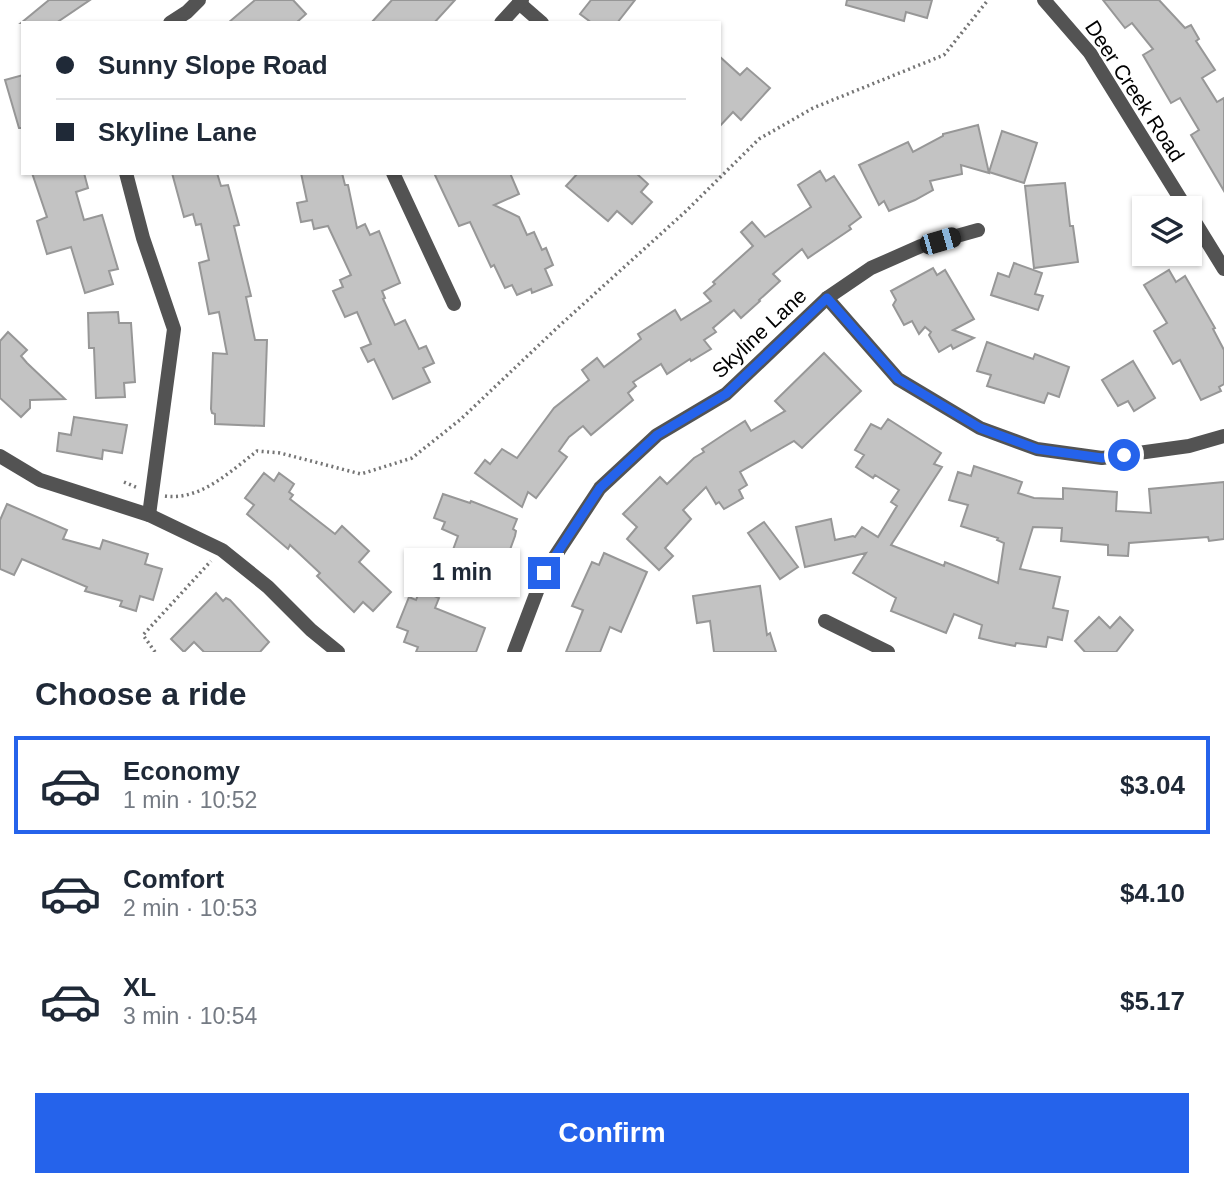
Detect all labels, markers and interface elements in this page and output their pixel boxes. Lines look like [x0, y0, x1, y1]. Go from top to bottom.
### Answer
street label: Deer Creek Road [1081, 16, 1189, 166]
text: Sunny Slope Road [98, 50, 328, 80]
text: Skyline Lane [98, 117, 257, 147]
map controls [1132, 196, 1202, 266]
button: layers [1132, 196, 1202, 266]
car [917, 225, 964, 257]
street label: Skyline Lane [707, 284, 811, 382]
route start [1108, 439, 1140, 471]
callout: 1 min [404, 548, 520, 598]
route end [528, 557, 560, 589]
text: 1 min [432, 559, 492, 585]
text: Choose a ride [35, 676, 247, 712]
icon: car [39, 754, 102, 817]
text: Economy [123, 756, 240, 786]
text: $3.04 [1120, 770, 1185, 800]
text: 1 min · 10:52 [123, 787, 257, 813]
icon: car [39, 862, 102, 925]
text: Comfort [123, 864, 224, 894]
text: $4.10 [1120, 878, 1185, 908]
text: 2 min · 10:53 [123, 895, 257, 921]
icon: car [39, 970, 102, 1033]
text: XL [123, 972, 156, 1002]
text: $5.17 [1120, 986, 1185, 1016]
text: 3 min · 10:54 [123, 1003, 257, 1029]
button: Confirm [35, 1093, 1189, 1173]

